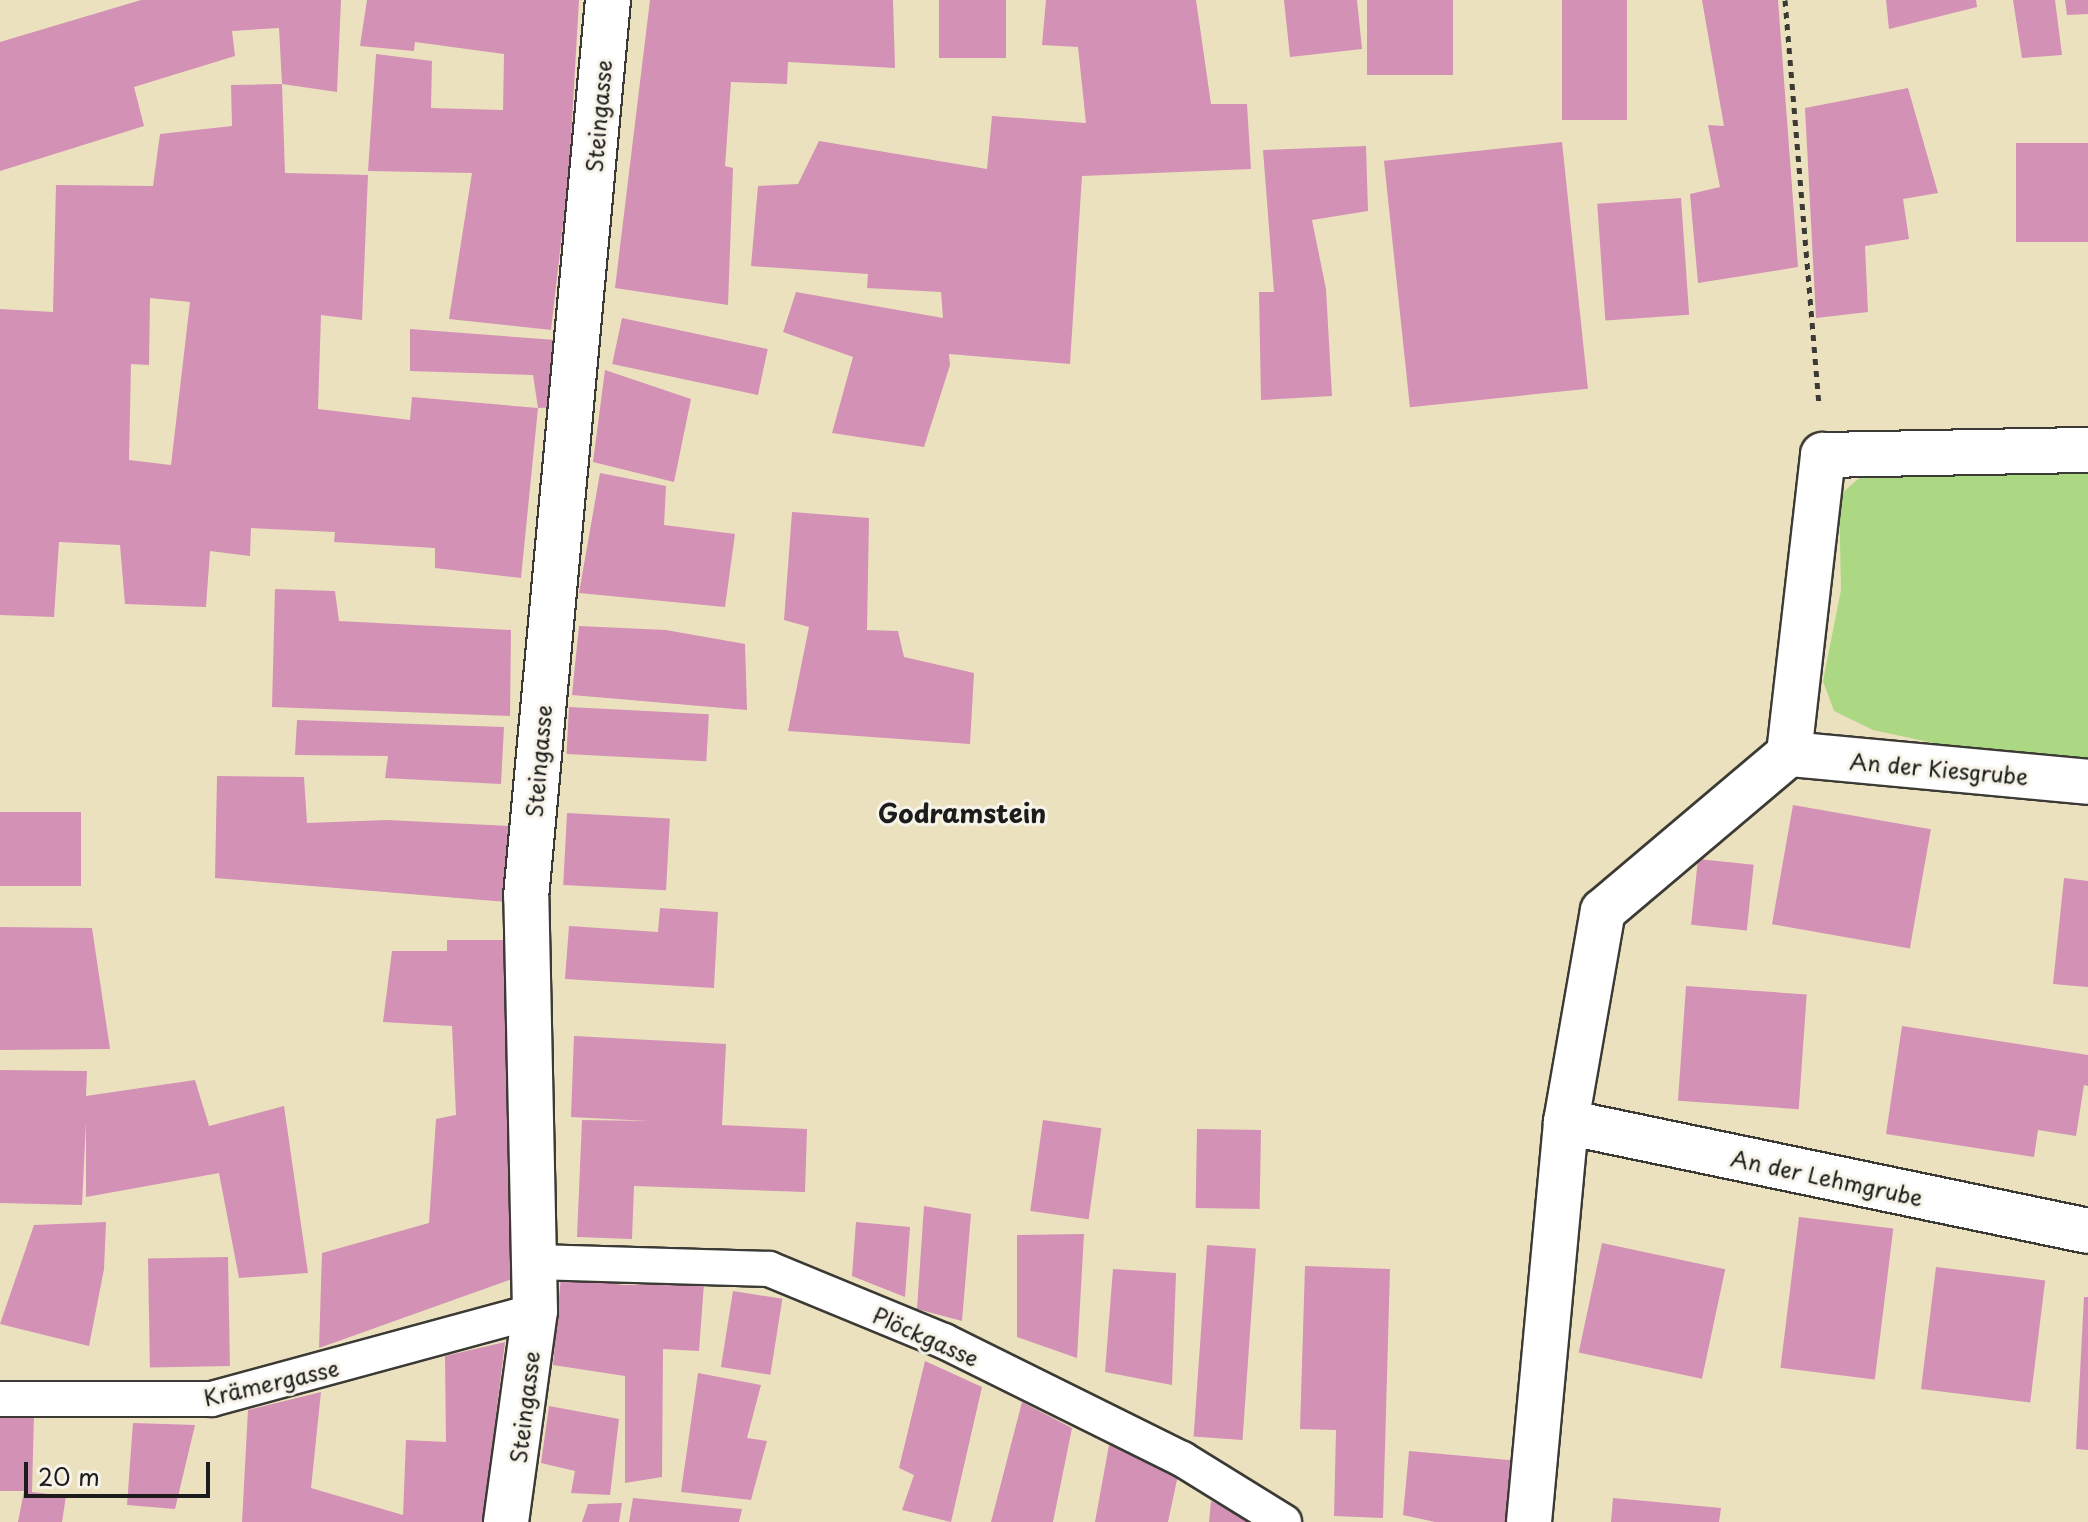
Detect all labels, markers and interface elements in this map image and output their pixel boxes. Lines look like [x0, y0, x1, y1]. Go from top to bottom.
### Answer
street label: Steingasse [580, 59, 616, 173]
street label: Steingasse [520, 704, 556, 818]
street label: An der Kiesgrube [1848, 747, 2030, 789]
district label: Godramstein [878, 797, 1046, 829]
street label: An der Lehmgrube [1729, 1144, 1925, 1210]
street label: Plöckgasse [869, 1301, 983, 1371]
street label: Steingasse [504, 1350, 544, 1464]
street label: Krämergasse [201, 1354, 341, 1410]
scale bar [28, 1446, 214, 1496]
text: 20 m [38, 1458, 100, 1494]

